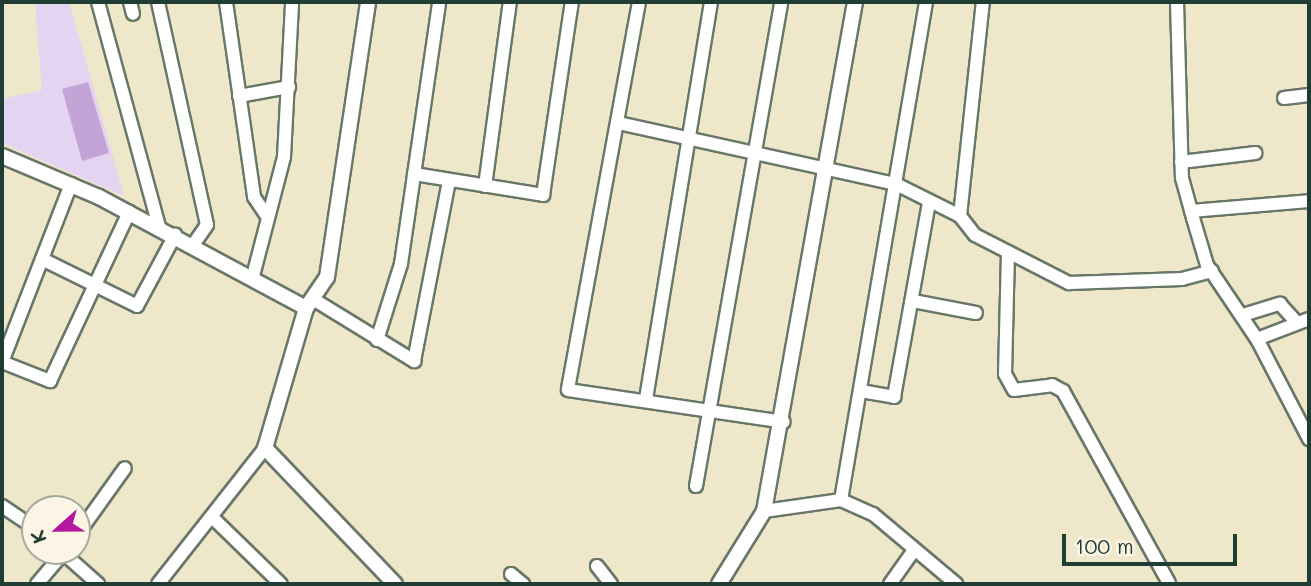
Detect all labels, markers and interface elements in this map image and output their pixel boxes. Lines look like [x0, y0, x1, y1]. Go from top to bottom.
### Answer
north arrow [21, 495, 91, 565]
scale bar [1066, 520, 1241, 564]
text: K [24, 527, 52, 547]
text: 100 m [1075, 532, 1134, 559]

